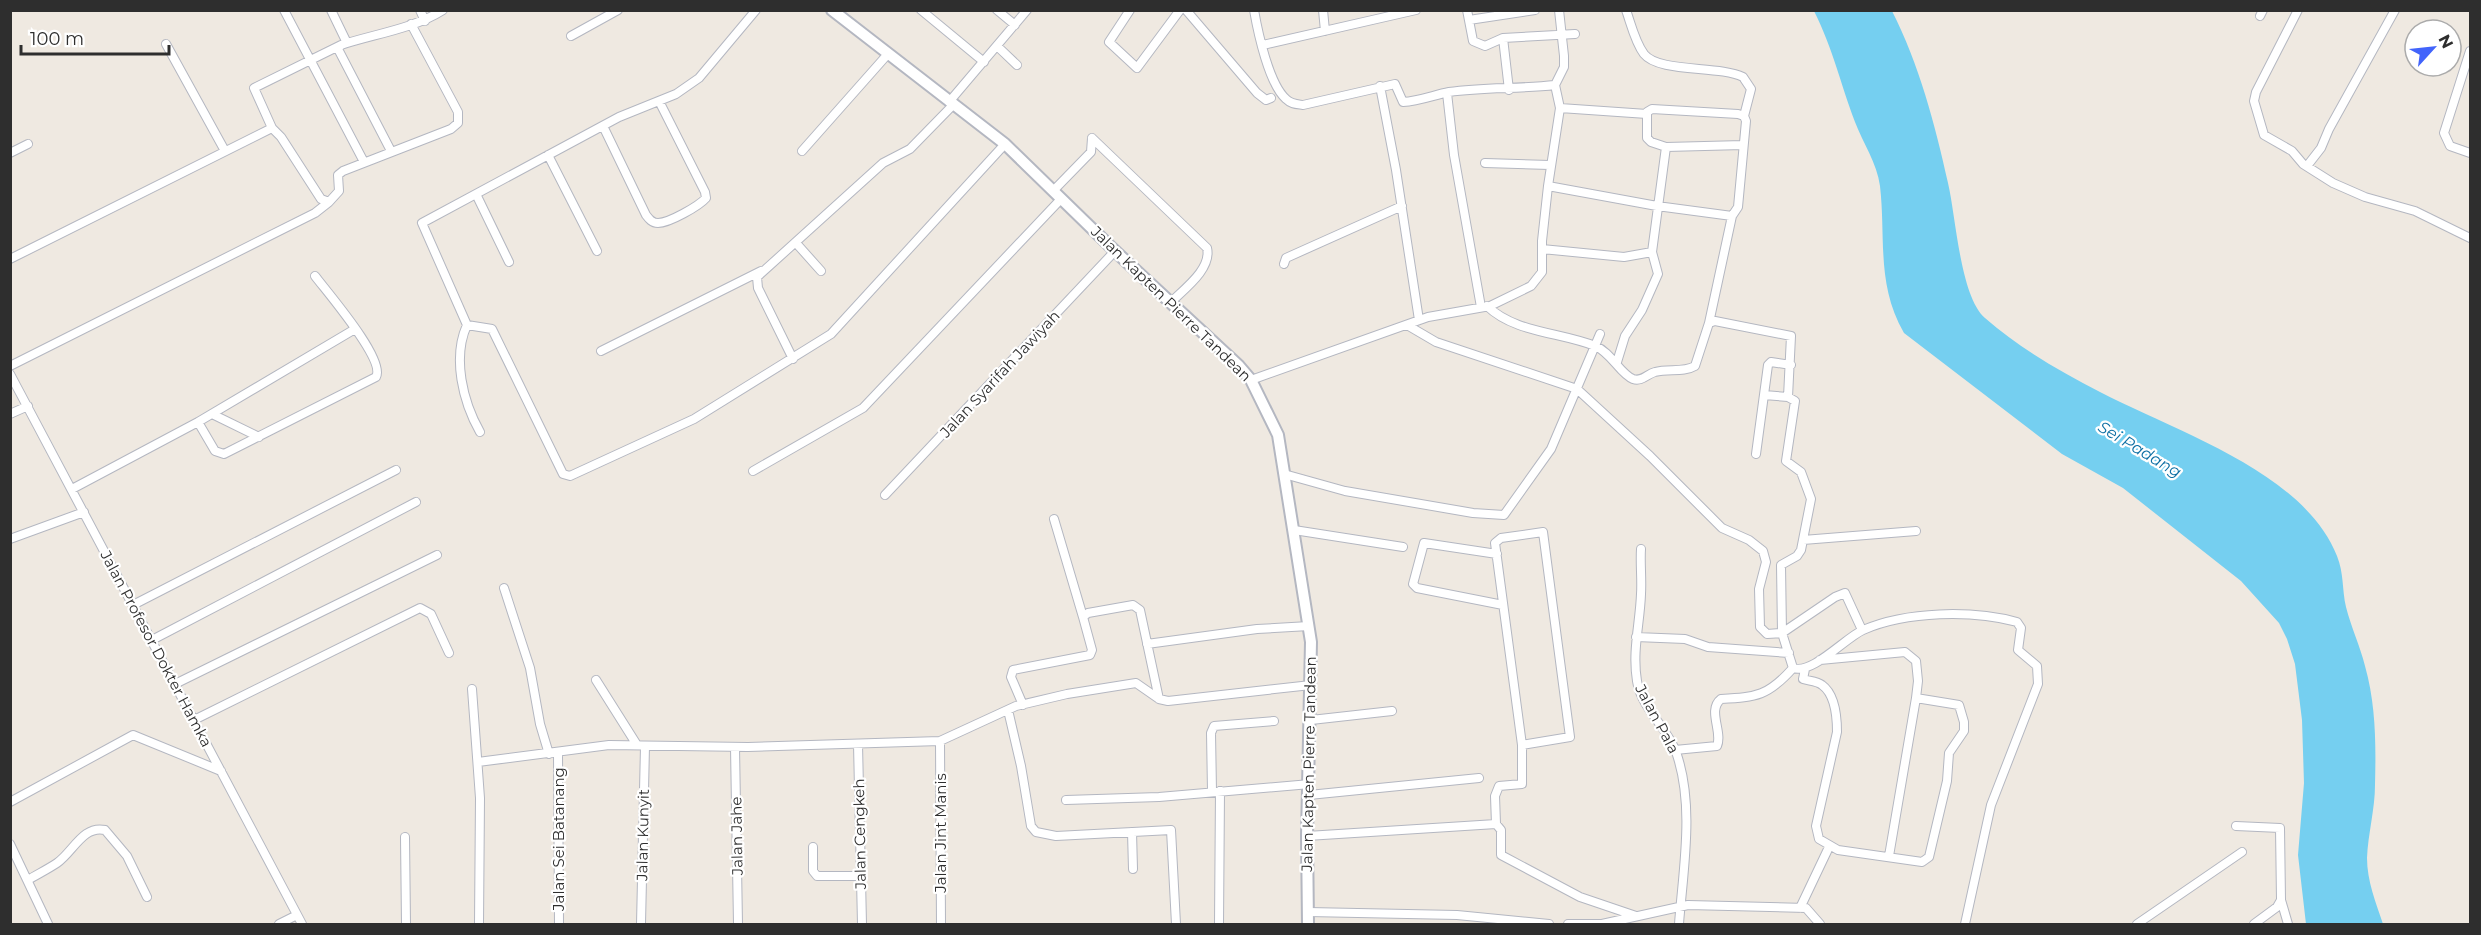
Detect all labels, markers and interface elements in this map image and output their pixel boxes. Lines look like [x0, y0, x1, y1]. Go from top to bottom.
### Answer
scale bar [21, 18, 170, 56]
north arrow [2403, 18, 2463, 78]
text: 100 m [30, 28, 84, 50]
text: N [2435, 31, 2457, 51]
street label: Jalan Kapten Pierre Tandean [1087, 221, 1255, 385]
street label: Jalan Syarifah Jawiyah [935, 306, 1064, 442]
water label: Sei Padang [2095, 417, 2185, 482]
street label: Jalan Profesor Dokter Hamka [96, 546, 216, 750]
street label: Jalan Kapten Pierre Tandean [1297, 656, 1320, 873]
street label: Jalan Pala [1631, 680, 1684, 757]
street label: Jalan Sei Batanang [549, 767, 568, 912]
street label: Jalan Jint Manis [931, 773, 950, 894]
street label: Jalan Cengkeh [849, 778, 870, 891]
street label: Jalan Kunyit [632, 789, 653, 882]
street label: Jalan Jahe [726, 796, 747, 877]

